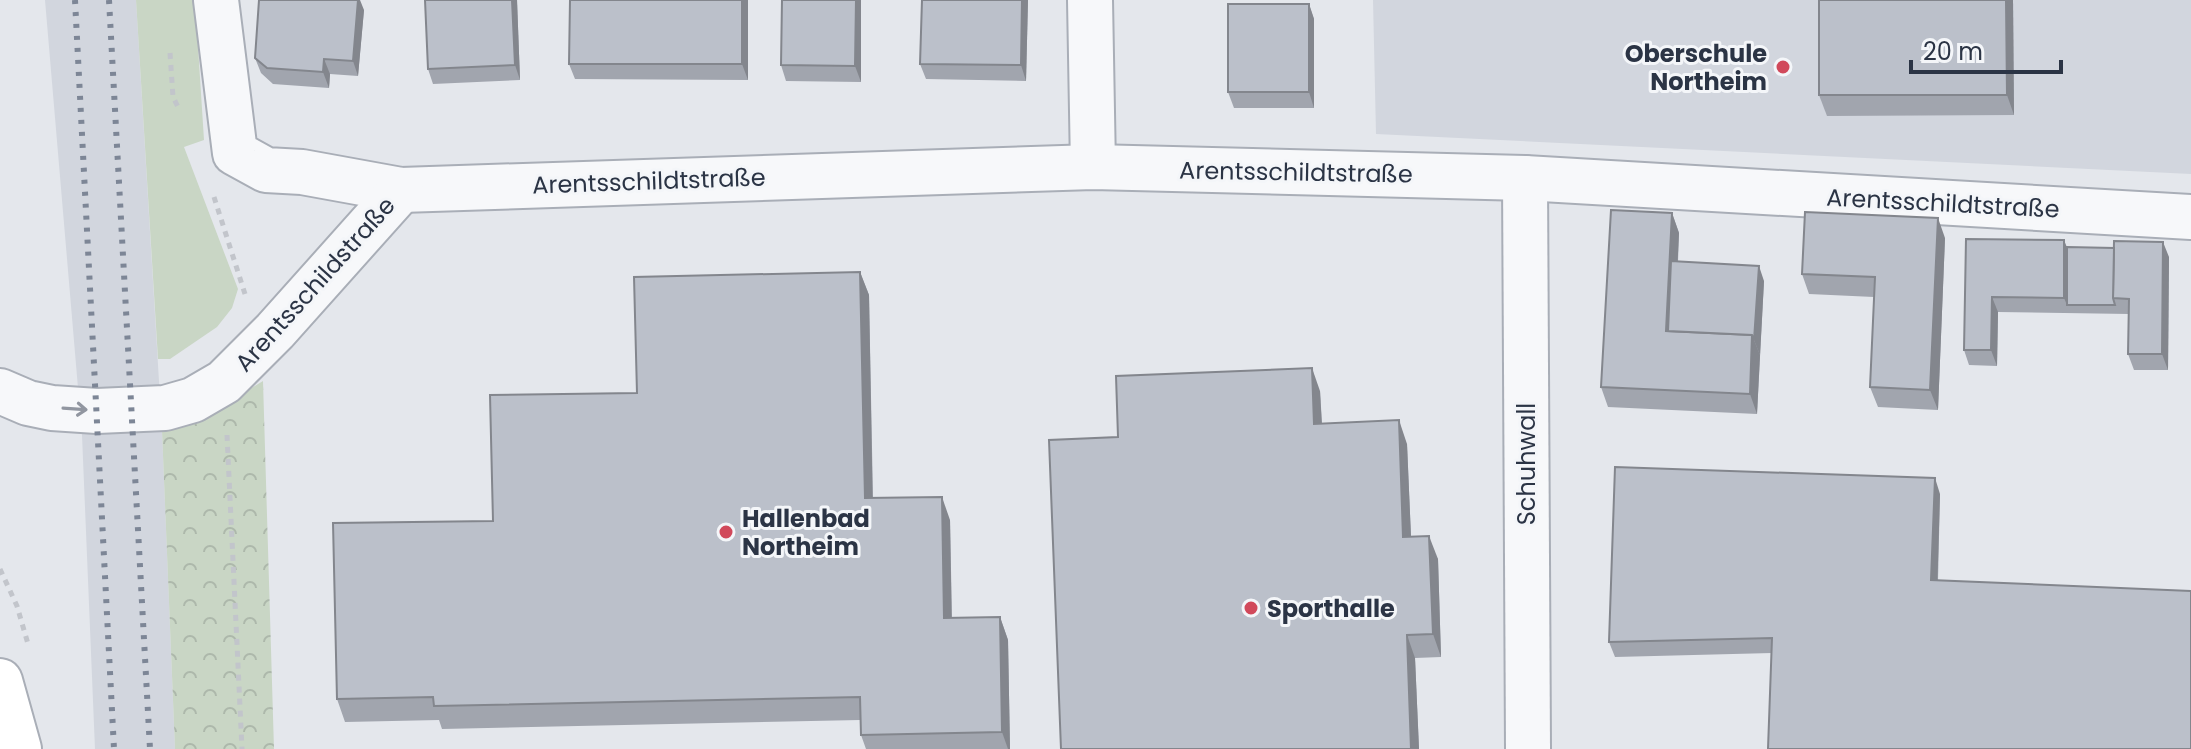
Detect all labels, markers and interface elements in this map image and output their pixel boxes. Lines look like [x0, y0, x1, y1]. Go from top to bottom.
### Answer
scale bar [1911, 24, 2061, 74]
text: 20 m [1923, 35, 1983, 68]
place label: Oberschule Northeim [1625, 37, 1767, 98]
marker: Oberschule Northeim [1774, 58, 1792, 76]
street label: Arentsschildtstraße [1179, 153, 1413, 191]
street label: Arentsschildtstraße [532, 160, 766, 202]
street label: Arentsschildtstraße [1826, 180, 2060, 226]
street label: Arentsschildstraße [228, 189, 402, 379]
one-way arrow [61, 402, 88, 417]
street label: Schuhwall [1510, 403, 1543, 525]
place label: Hallenbad Northeim [742, 502, 870, 563]
marker: Hallenbad Northeim [717, 523, 735, 541]
place label: Sporthalle [1267, 592, 1395, 625]
marker: Sporthalle [1242, 599, 1260, 617]

